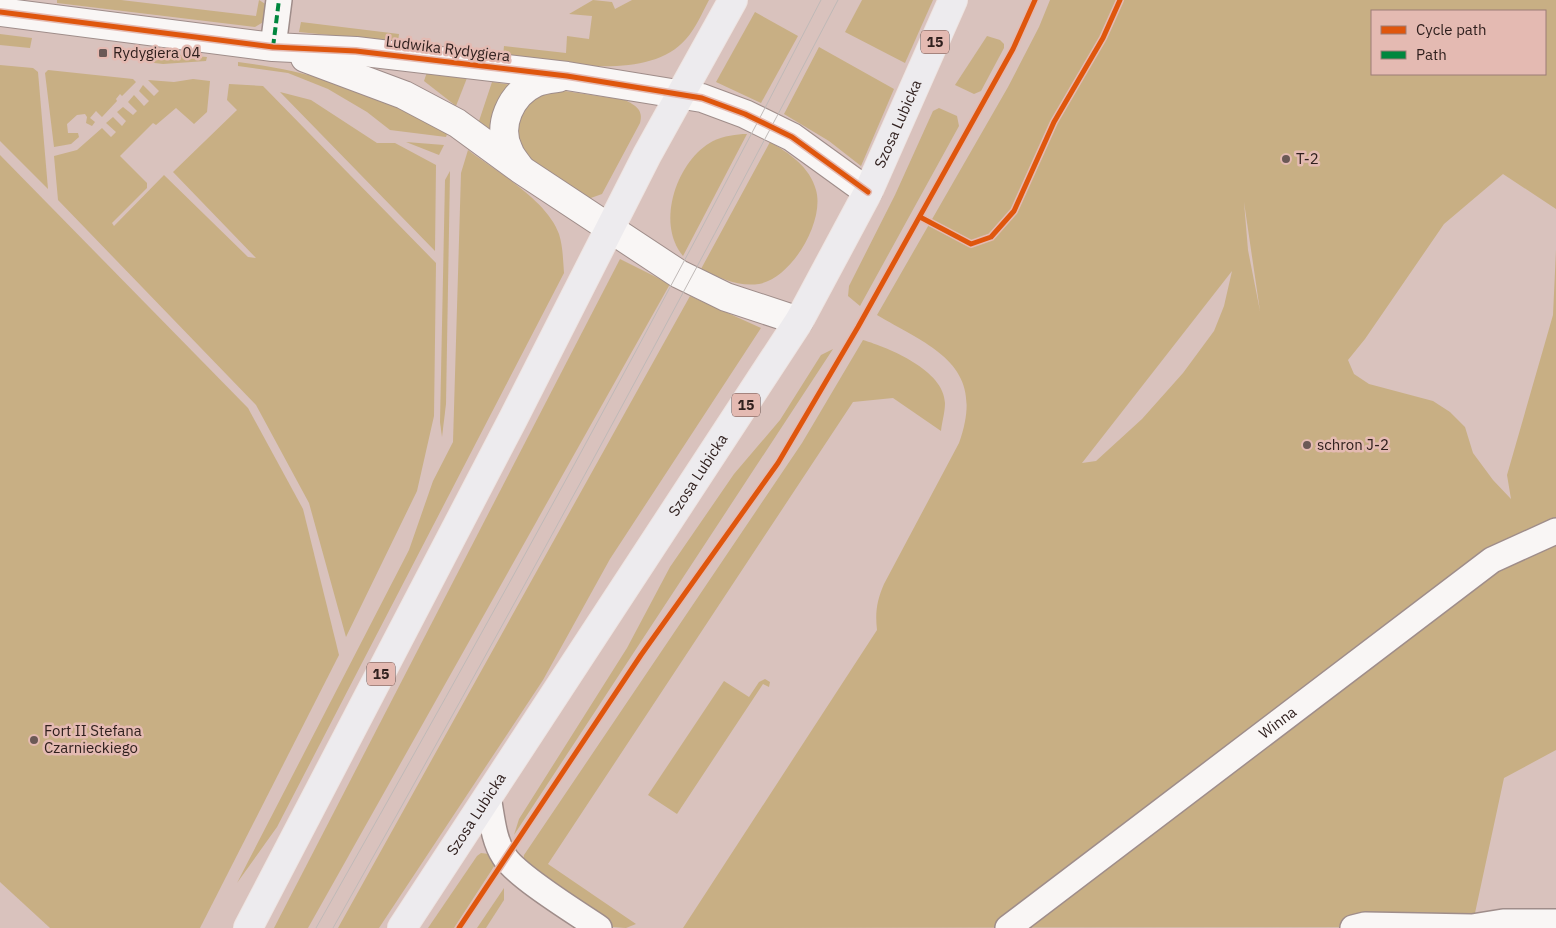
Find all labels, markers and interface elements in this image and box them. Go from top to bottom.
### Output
legend [1371,10,1546,75]
text: Cycle path [1416,20,1487,39]
street label: Ludwika Rydygiera [385,31,511,66]
road number: 15 [921,31,949,54]
place label: Rydygiera 04 [113,43,201,62]
text: Path [1416,45,1447,64]
marker: Rydygiera 04 [97,47,109,59]
street label: Szosa Lubicka [870,77,925,171]
place label: T-2 [1296,149,1319,168]
marker: T-2 [1280,153,1292,165]
road number: 15 [732,394,760,416]
street label: Szosa Lubicka [664,430,732,520]
place label: schron J-2 [1317,435,1389,454]
marker: schron J-2 [1301,439,1313,451]
road number: 15 [367,662,395,686]
street label: Winna [1255,702,1300,743]
place label: Fort II Stefana Czarnieckiego [44,721,142,757]
marker: Fort II Stefana Czarnieckiego [28,734,40,746]
street label: Szosa Lubicka [442,769,510,859]

